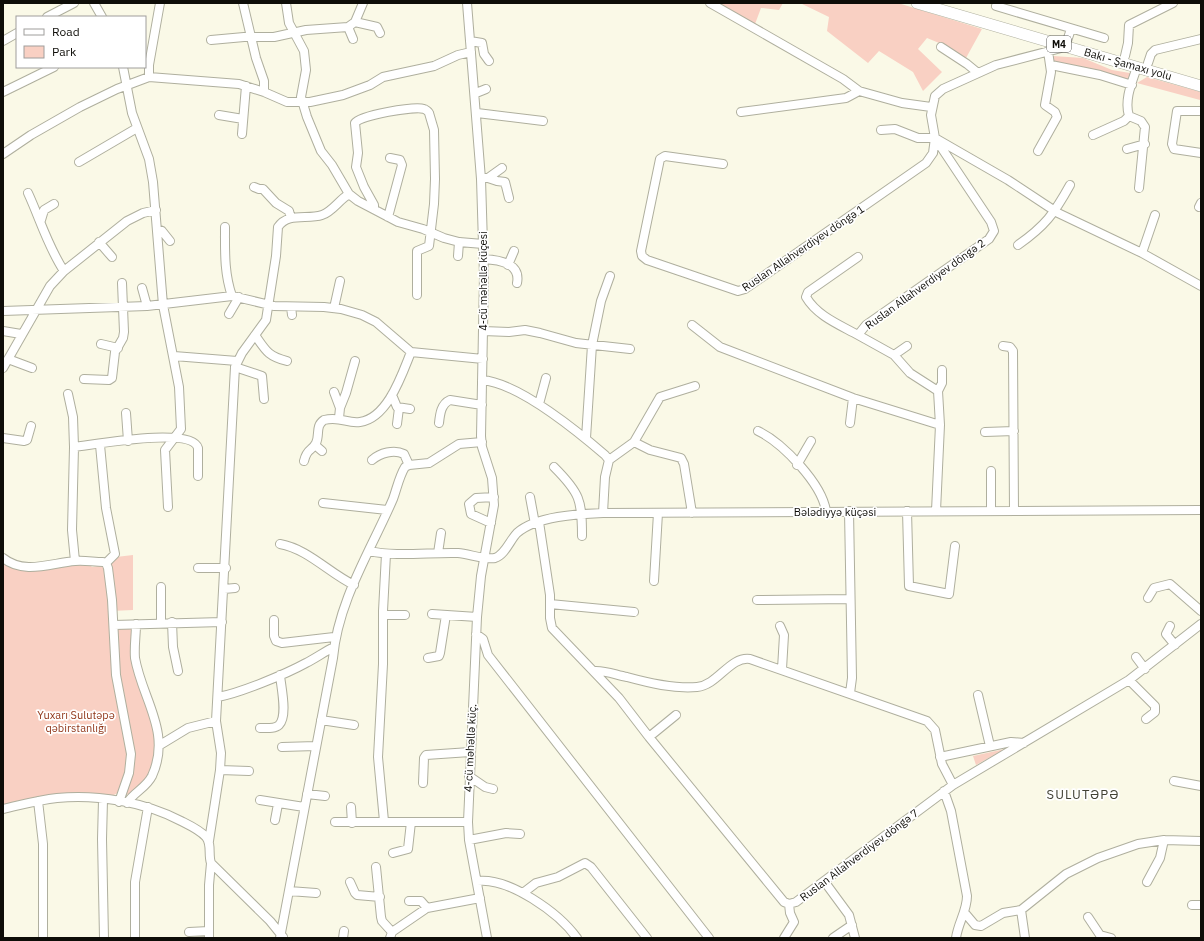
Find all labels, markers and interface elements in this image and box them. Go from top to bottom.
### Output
legend [16,16,146,68]
text: Road [52,24,80,39]
road number: M4 [1047,36,1071,52]
text: Park [52,44,77,59]
street label: Bakı - Şamaxı yolu [1082,45,1174,83]
street label: Ruslan Allahverdiyev döngə 1 [739,201,867,294]
street label: 4-cü məhəllə küçesi [476,231,490,331]
street label: Ruslan Allahverdiyev döngə 2 [862,236,988,332]
street label: Bələdiyyə küçəsi [794,505,876,519]
street label: 4-cü məhəllə küç. [461,703,479,793]
park label: Yuxarı Sulutəpə qəbirstanlığı [37,708,115,735]
district label: SULUTƏPƏ [1047,786,1119,803]
street label: Ruslan Allahverdiyev döngə 7 [797,806,921,904]

